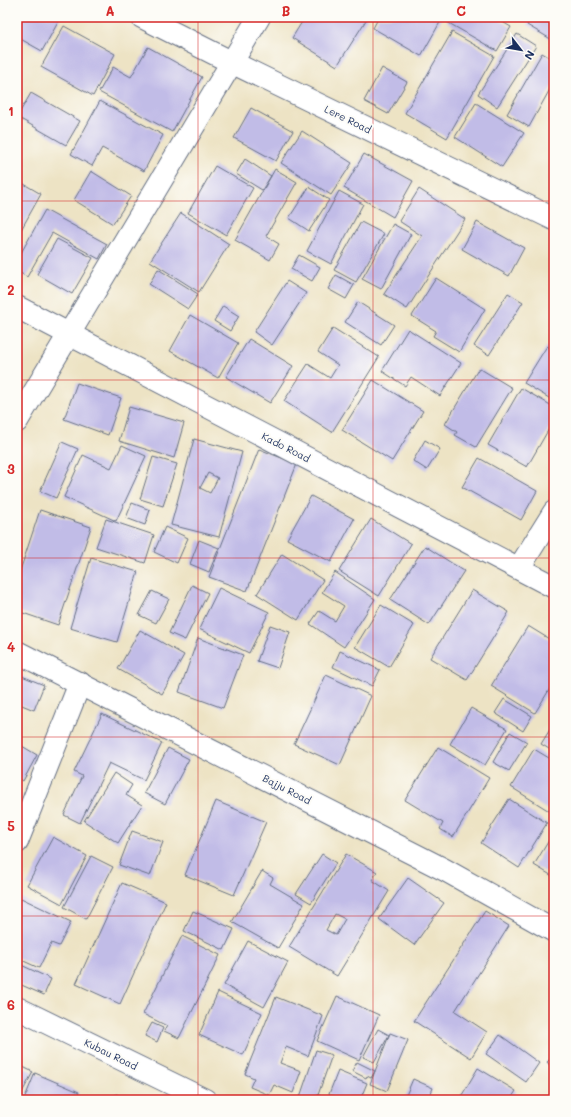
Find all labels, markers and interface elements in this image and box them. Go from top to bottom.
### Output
text: A [105,2,115,19]
text: B [282,2,291,19]
text: C [456,2,466,19]
north arrow [501,30,541,70]
text: N [521,48,539,63]
text: 1 [8,102,14,119]
street label: Lere Road [322,102,374,136]
text: 2 [7,281,15,298]
street label: Kado Road [259,429,313,465]
text: 3 [7,460,15,477]
text: 4 [7,638,15,655]
street label: Bajju Road [260,771,314,807]
text: 5 [7,817,15,834]
text: 6 [7,996,15,1013]
street label: Kubau Road [82,1035,140,1073]

